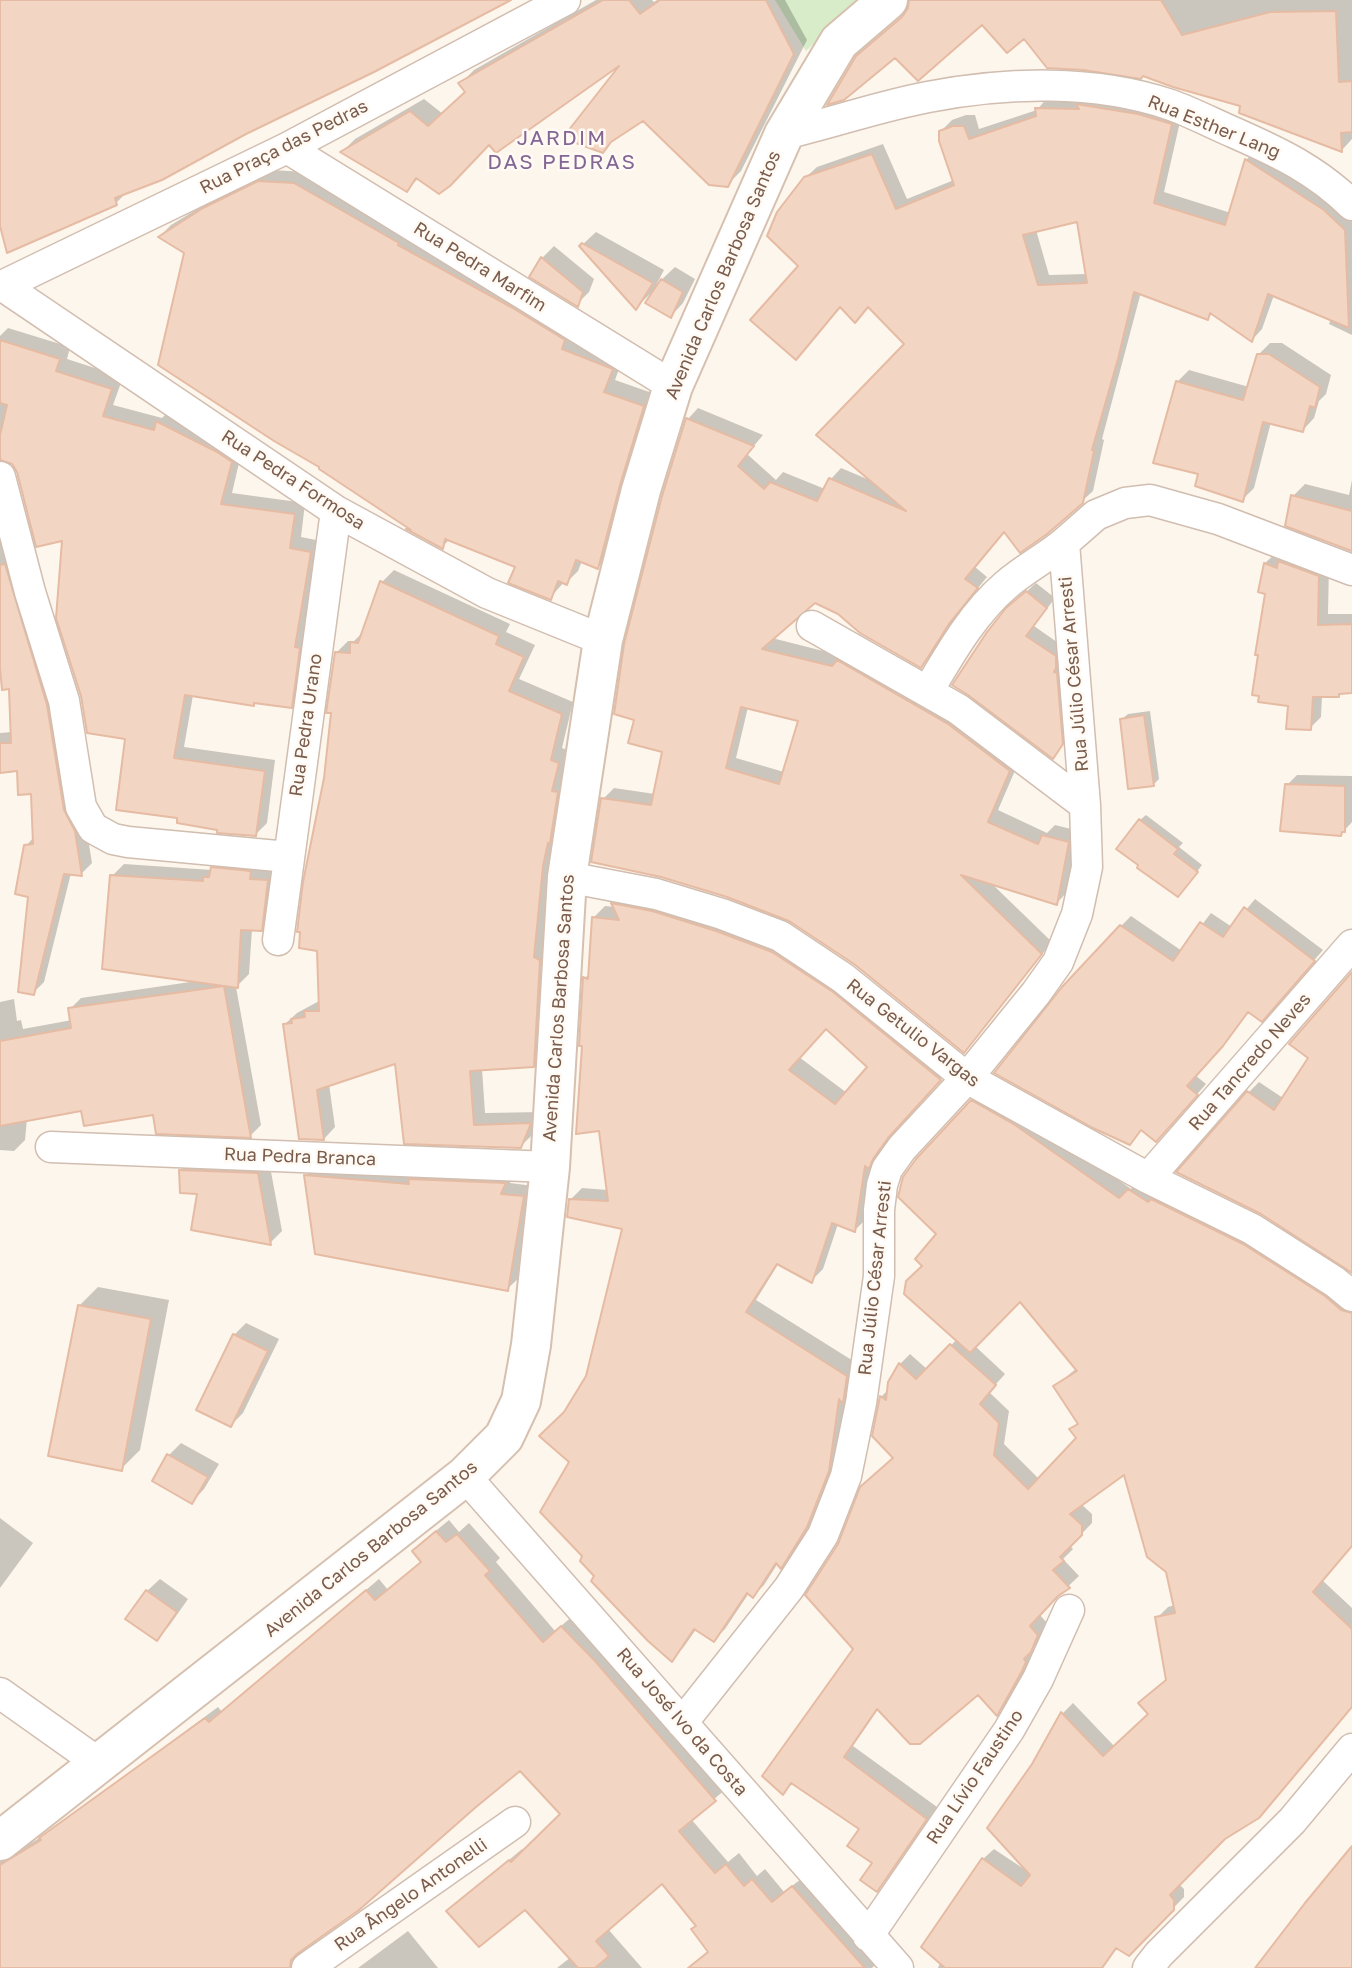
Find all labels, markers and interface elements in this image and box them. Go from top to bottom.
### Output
street label: Rua Esther Lang [1145,91,1283,163]
street label: Rua Praça das Pedras [196,95,372,199]
district label: JARDIM DAS PEDRAS [488,125,636,175]
street label: Avenida Carlos Barbosa Santos [661,147,785,403]
street label: Rua Pedra Marfim [410,217,550,317]
street label: Rua Pedra Formosa [217,426,369,534]
street label: Rua Júlio César Arresti [1055,575,1093,773]
street label: Rua Pedra Urano [285,652,327,798]
street label: Avenida Carlos Barbosa Santos [539,874,579,1142]
street label: Rua Getulio Vargas [842,974,984,1092]
street label: Rua Tancredo Neves [1184,989,1316,1135]
street label: Rua Pedra Branca [224,1144,376,1170]
street label: Rua Júlio César Arresti [854,1179,896,1377]
street label: Avenida Carlos Barbosa Santos [260,1456,482,1642]
street label: Rua José Ivo da Costa [612,1644,752,1800]
street label: Rua Lívio Faustino [922,1706,1028,1848]
street label: Rua Ângelo Antonelli [330,1834,492,1956]

